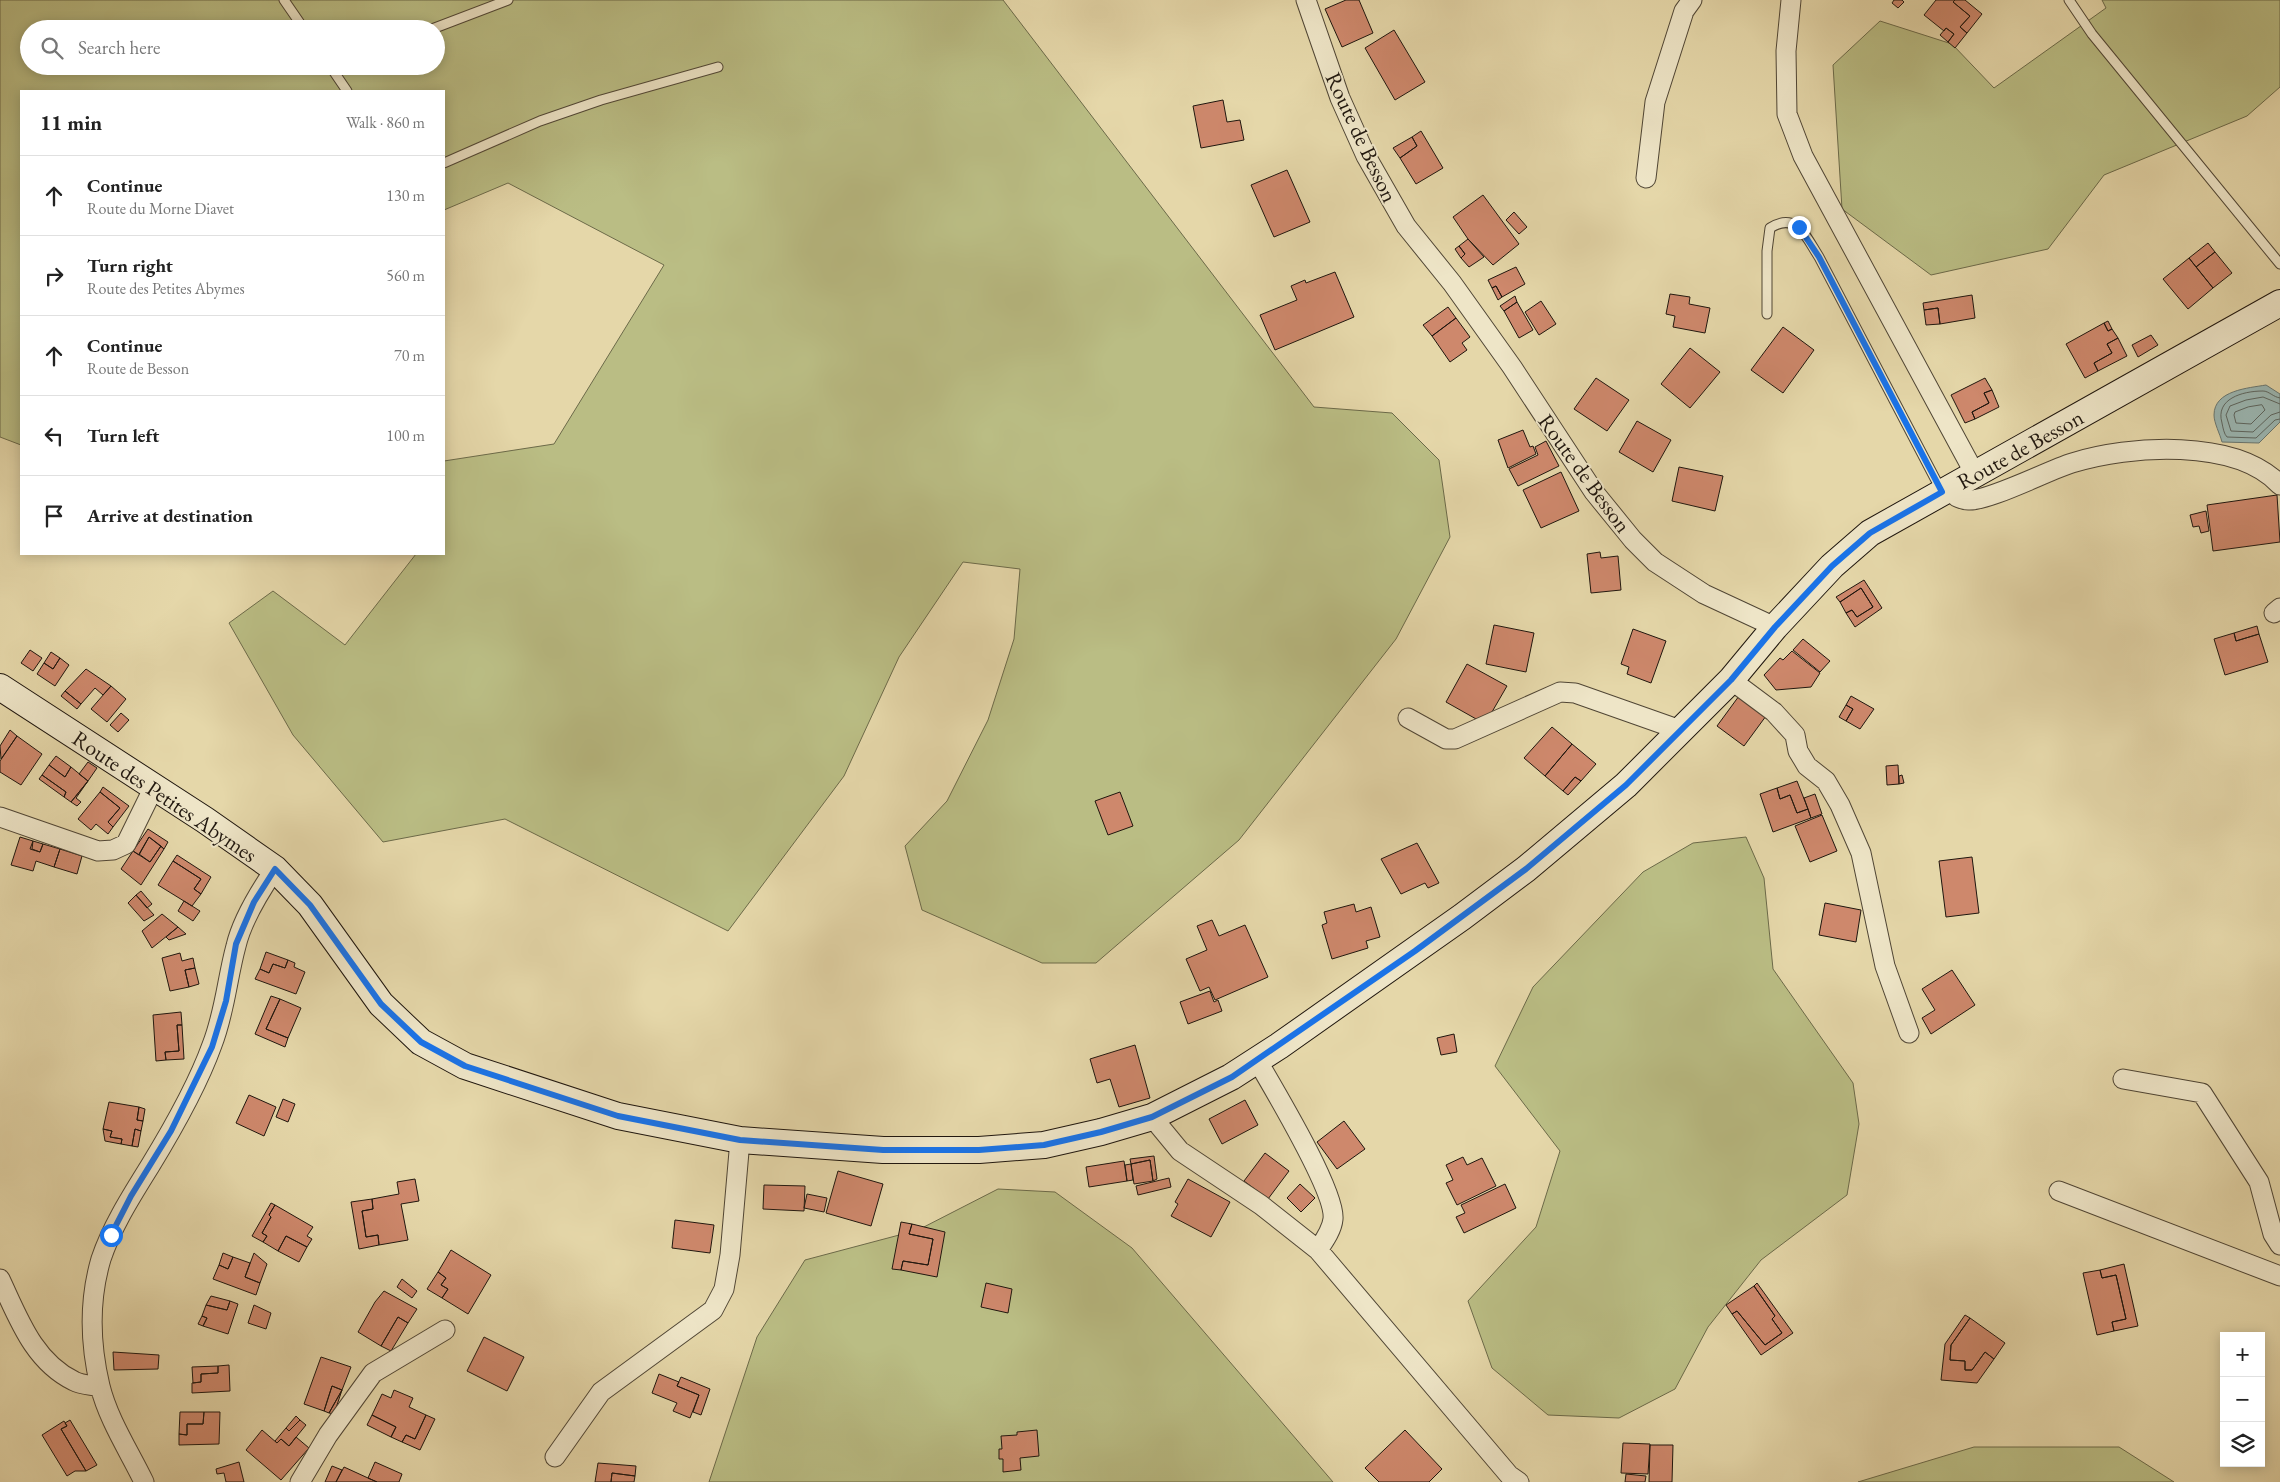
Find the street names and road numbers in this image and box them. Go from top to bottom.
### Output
street label: Route de Besson [1319,67,1405,207]
street label: Route de Besson [1952,403,2089,496]
street label: Route de Besson [1532,408,1638,539]
street label: Route des Petites Abymes [67,724,263,869]

